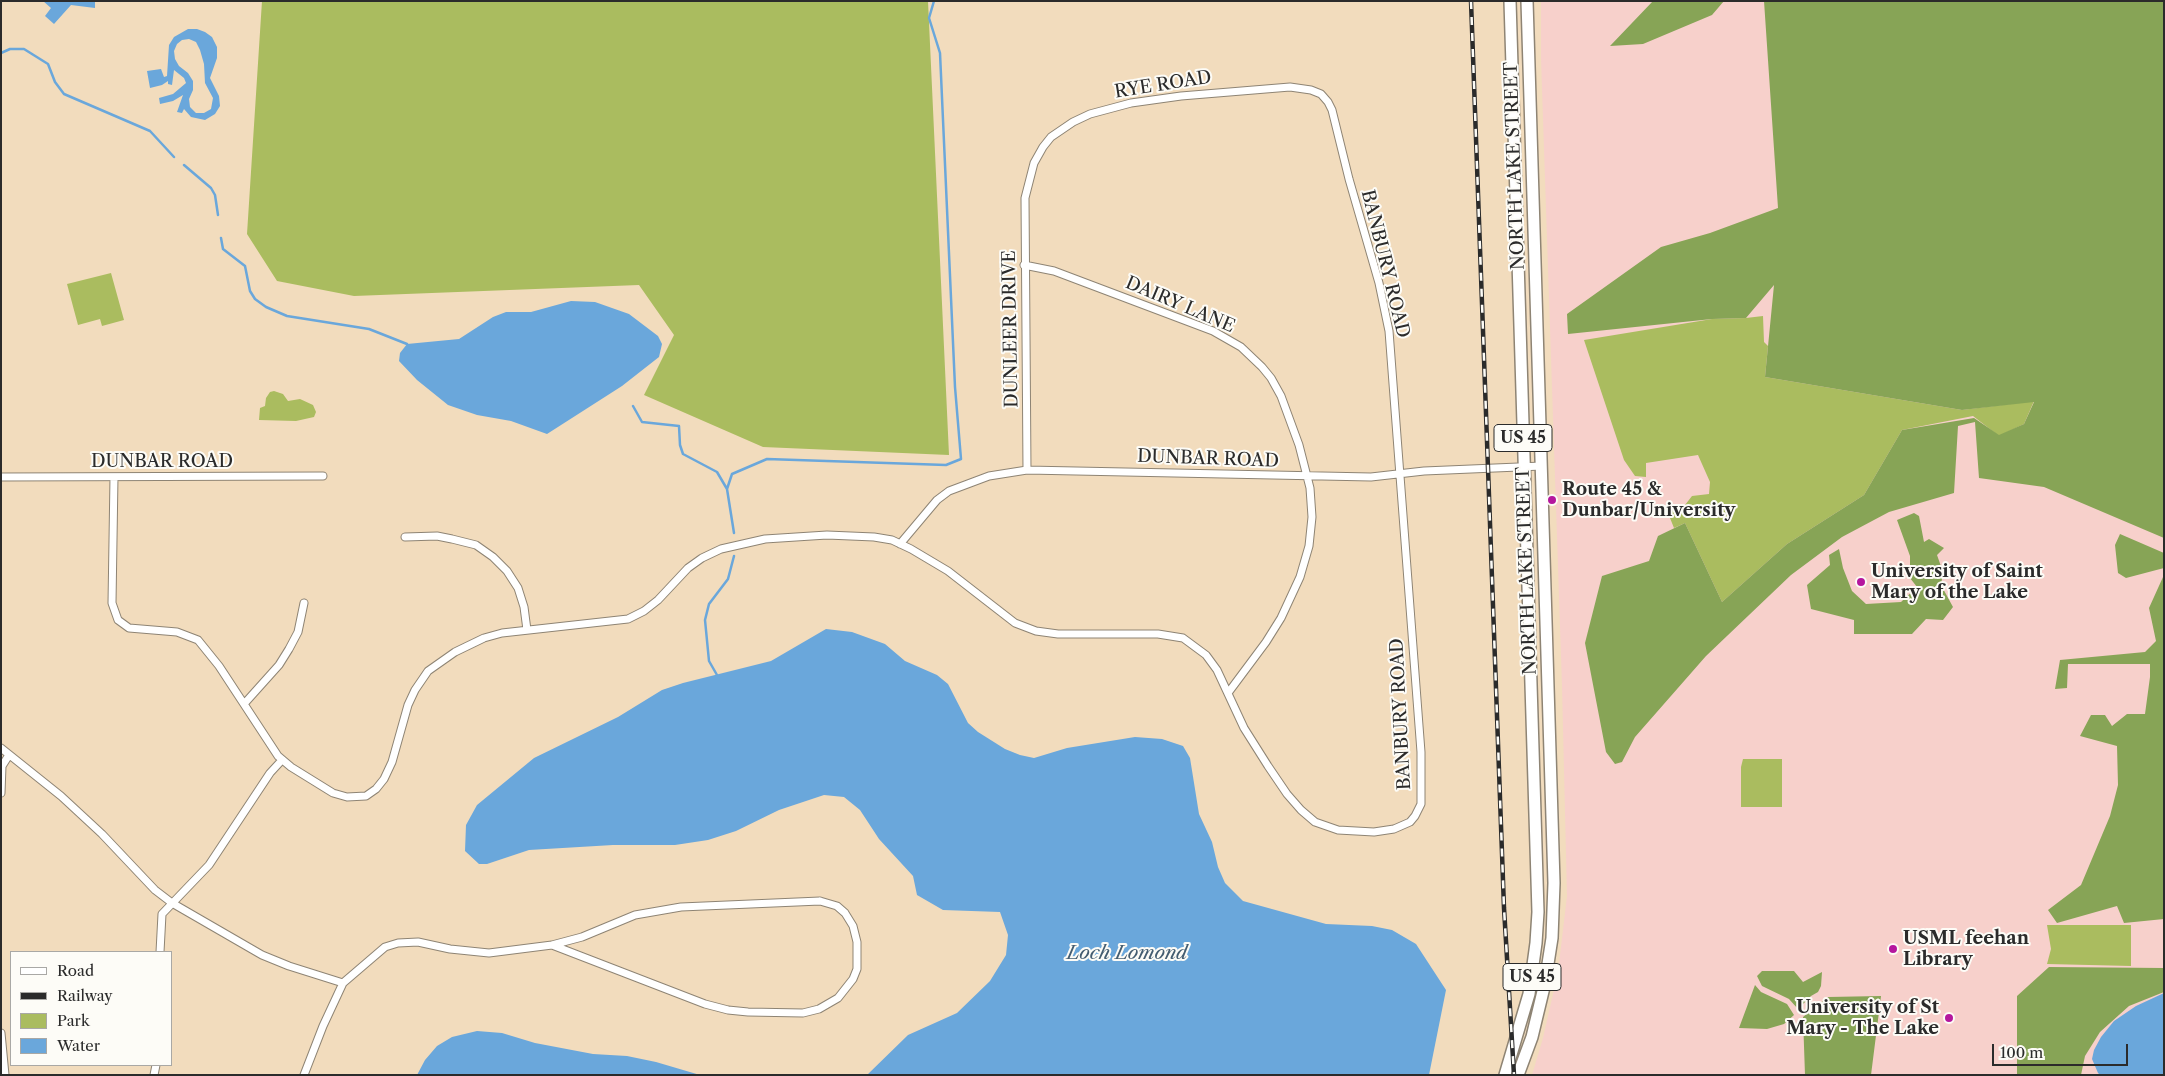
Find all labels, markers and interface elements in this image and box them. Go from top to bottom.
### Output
street label: NORTH LAKE STREET [1501,62,1529,270]
street label: RYE ROAD [1113,67,1213,103]
street label: BANBURY ROAD [1356,188,1414,340]
street label: DUNLEER DRIVE [999,250,1023,408]
street label: DAIRY LANE [1122,272,1238,338]
road number: US 45 [1494,424,1552,452]
street label: DUNBAR ROAD [1137,446,1279,472]
street label: DUNBAR ROAD [91,451,233,473]
street label: NORTH LAKE STREET [1513,467,1541,675]
place label: Route 45 & Dunbar/University [1562,479,1735,522]
marker: Route 45 & Dunbar/University [1546,494,1558,506]
place label: University of Saint Mary of the Lake [1871,561,2043,604]
marker: University of Saint Mary of the Lake [1855,576,1867,588]
street label: BANBURY ROAD [1386,638,1416,790]
place label: USML feehan Library [1903,928,2029,971]
water label: Loch Lomond [1067,943,1187,965]
marker: USML feehan Library [1887,943,1899,955]
legend [10,951,172,1066]
text: Road [57,961,94,980]
road number: US 45 [1503,964,1561,990]
text: Railway [57,986,113,1005]
place label: University of St Mary - The Lake [1786,997,1939,1040]
text: Park [57,1011,90,1030]
marker: University of St Mary - The Lake [1943,1012,1955,1024]
scale bar [1995,1034,2131,1066]
text: Water [57,1036,100,1055]
text: 100 m [2000,1043,2043,1062]

